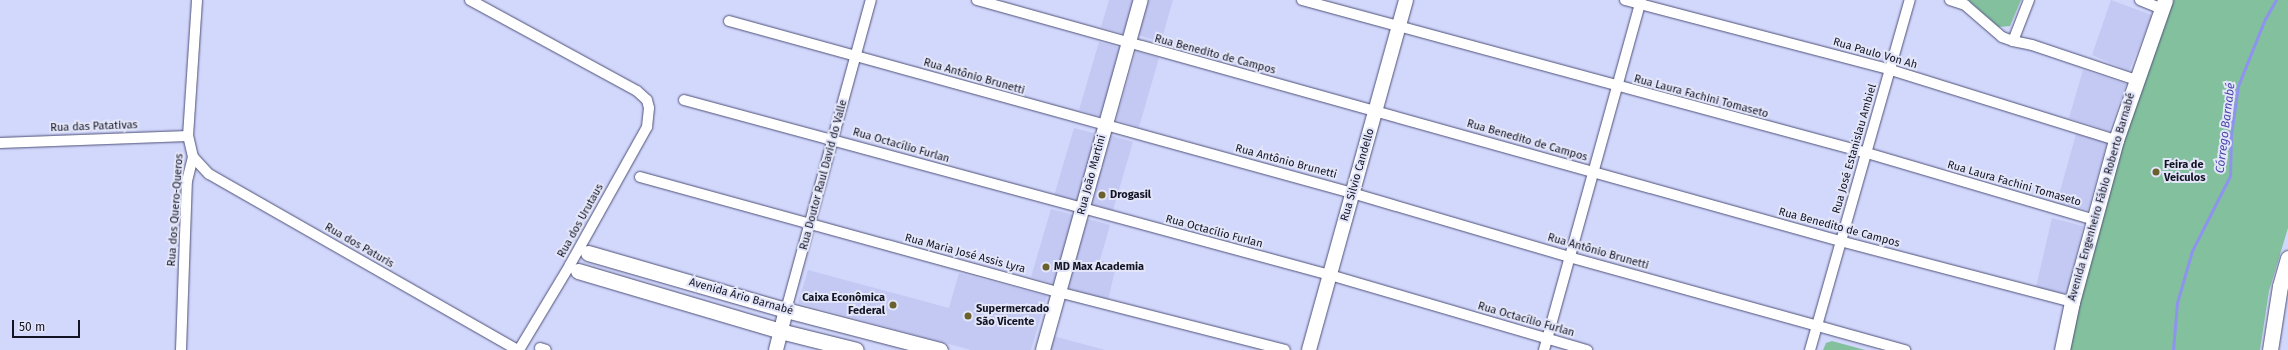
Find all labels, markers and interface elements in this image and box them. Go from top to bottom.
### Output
street label: Rua Benedito de Campos [1153,32,1277,78]
street label: Rua Paulo Von Ah [1831,36,1919,72]
street label: Rua Antônio Brunetti [922,56,1026,98]
street label: Rua Laura Fachini Tomaseto [1632,73,1770,121]
water label: Córrego Barnabé [2213,82,2239,174]
street label: Rua José Estanislau Ambiel [1830,83,1880,215]
street label: Avenida Engenheiro Fábio Roberto Barnabé [2066,91,2138,303]
street label: Rua Doutor Raul David do Valle [798,98,850,252]
street label: Rua Benedito de Campos [1465,117,1589,165]
street label: Rua das Patativas [50,119,138,135]
street label: Rua Octacílio Furlan [851,126,951,166]
street label: Rua Silvio Candello [1338,127,1378,223]
street label: Rua João Martini [1075,134,1109,216]
street label: Rua Antônio Brunetti [1234,142,1338,182]
street label: Rua dos Quero-Queros [165,153,187,267]
street label: Rua Laura Fachini Tomaseto [1946,159,2082,209]
place label: Feira de Veiculos [2164,159,2206,185]
marker: Feira de Veiculos [2151,167,2161,177]
street label: Rua dos Urutaus [555,182,607,260]
place label: Drogasil [1110,188,1151,202]
marker: Drogasil [1097,190,1107,200]
street label: Rua Benedito de Campos [1777,205,1901,251]
street label: Rua Octacílio Furlan [1164,213,1264,251]
street label: Rua dos Paturis [322,221,396,271]
street label: Rua Antônio Brunetti [1546,231,1650,273]
street label: Rua Maria José Assis Lyra [903,232,1027,276]
place label: MD Max Academia [1054,260,1144,274]
marker: MD Max Academia [1041,262,1051,272]
street label: Avenida Ário Barnabé [687,276,795,318]
place label: Caixa Econômica Federal [802,292,885,318]
marker: Caixa Econômica Federal [888,300,898,310]
street label: Rua Octacílio Furlan [1476,300,1576,340]
place label: Supermercado São Vicente [976,303,1049,329]
marker: Supermercado São Vicente [963,311,973,321]
scale bar [14,312,82,338]
text: 50 m [19,320,45,334]

